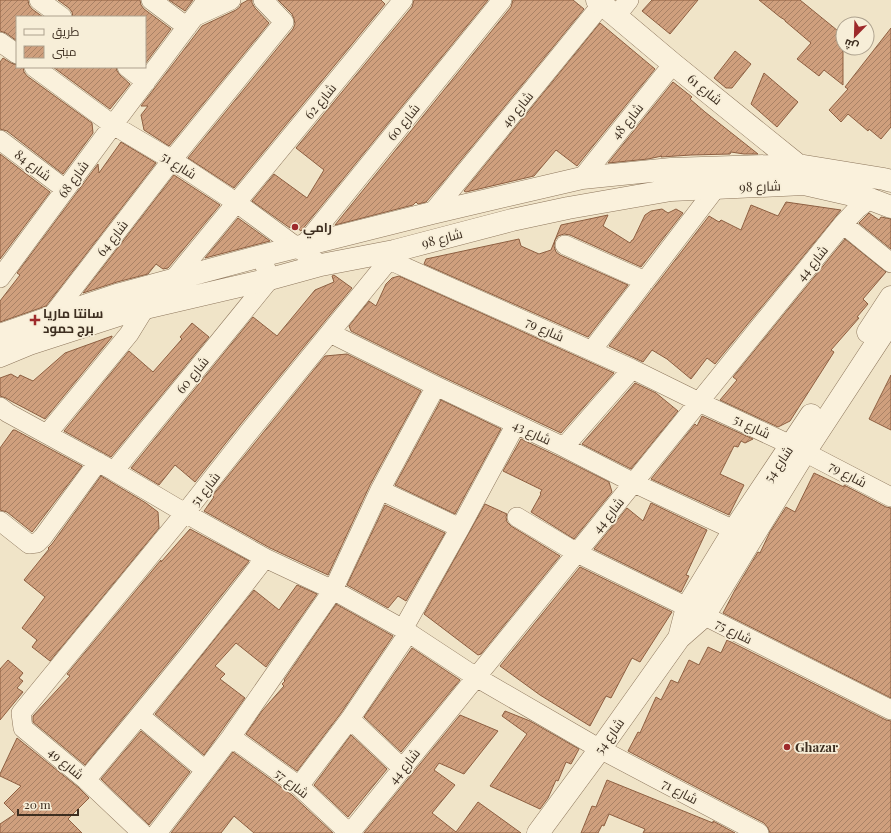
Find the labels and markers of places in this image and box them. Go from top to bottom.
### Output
place label: رامي [303,218,332,239]
marker: رامي [290,222,300,232]
place label: سانتا ماريا برج حمود [43,304,103,337]
marker: سانتا ماريا برج حمود [30,315,40,325]
place label: Ghazar [795,738,838,755]
marker: Ghazar [782,742,792,752]

